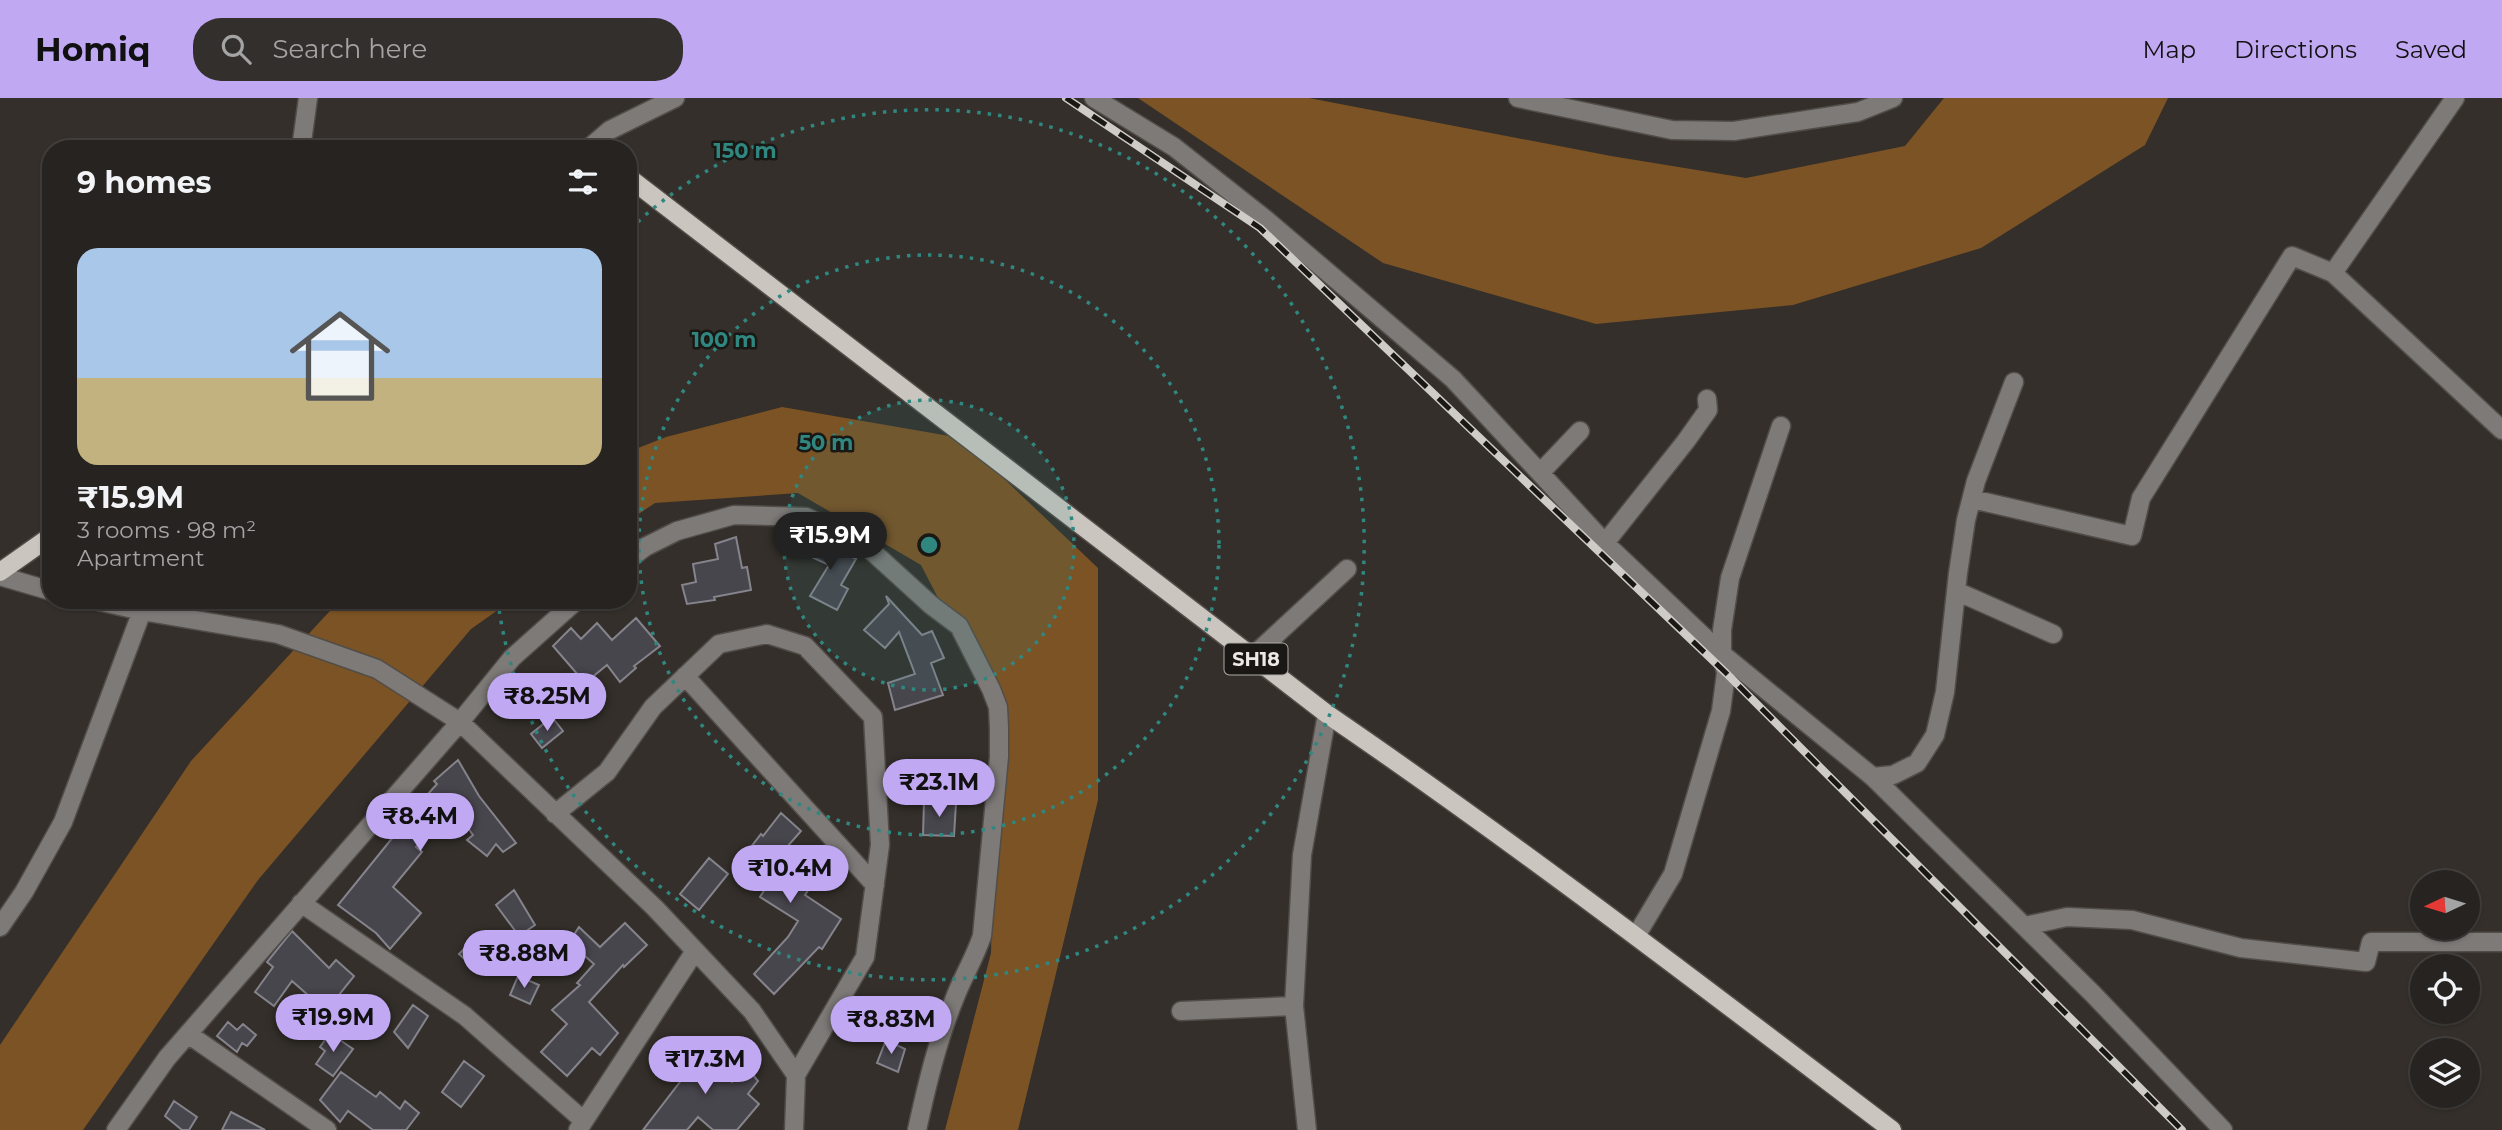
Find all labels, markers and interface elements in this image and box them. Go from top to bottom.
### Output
search box [193,18,683,81]
text: Homiq [35,29,151,69]
icon: search [217,30,255,68]
text: Search here [273,33,427,65]
text: Map [2143,35,2196,64]
text: Directions [2234,35,2357,64]
text: Saved [2395,35,2467,64]
text: 150 m [714,138,776,163]
icon: filters [564,163,602,201]
text: 9 homes [77,164,212,201]
icon: home [277,293,403,419]
text: 100 m [692,327,756,352]
text: 50 m [799,430,853,455]
text: ₹15.9M [77,479,184,516]
pin: ₹15.9M [773,512,887,572]
text: 3 rooms · 98 m² [77,516,256,544]
text: ₹15.9M [789,521,871,549]
centre of rings [917,533,941,557]
text: Apartment [77,544,205,572]
road number: SH18 [1224,644,1288,674]
pin: ₹8.25M [490,674,604,733]
text: ₹8.25M [503,682,591,710]
pin: ₹23.1M [882,760,996,819]
text: ₹23.1M [899,768,979,796]
pin: ₹8.4M [371,794,469,853]
text: ₹8.4M [382,802,458,830]
pin: ₹10.4M [733,846,847,905]
text: ₹10.4M [748,854,832,882]
north arrow [2410,870,2480,940]
map controls [2410,870,2480,1108]
pin: ₹8.88M [467,930,581,990]
text: ₹8.88M [479,939,569,967]
button: locate [2410,954,2480,1024]
pin: ₹19.9M [276,995,390,1054]
pin: ₹8.83M [834,996,948,1056]
text: ₹19.9M [292,1003,374,1031]
text: ₹8.83M [847,1005,936,1033]
pin: ₹17.3M [648,1037,762,1096]
button: layers [2410,1038,2480,1108]
text: ₹17.3M [665,1045,745,1073]

